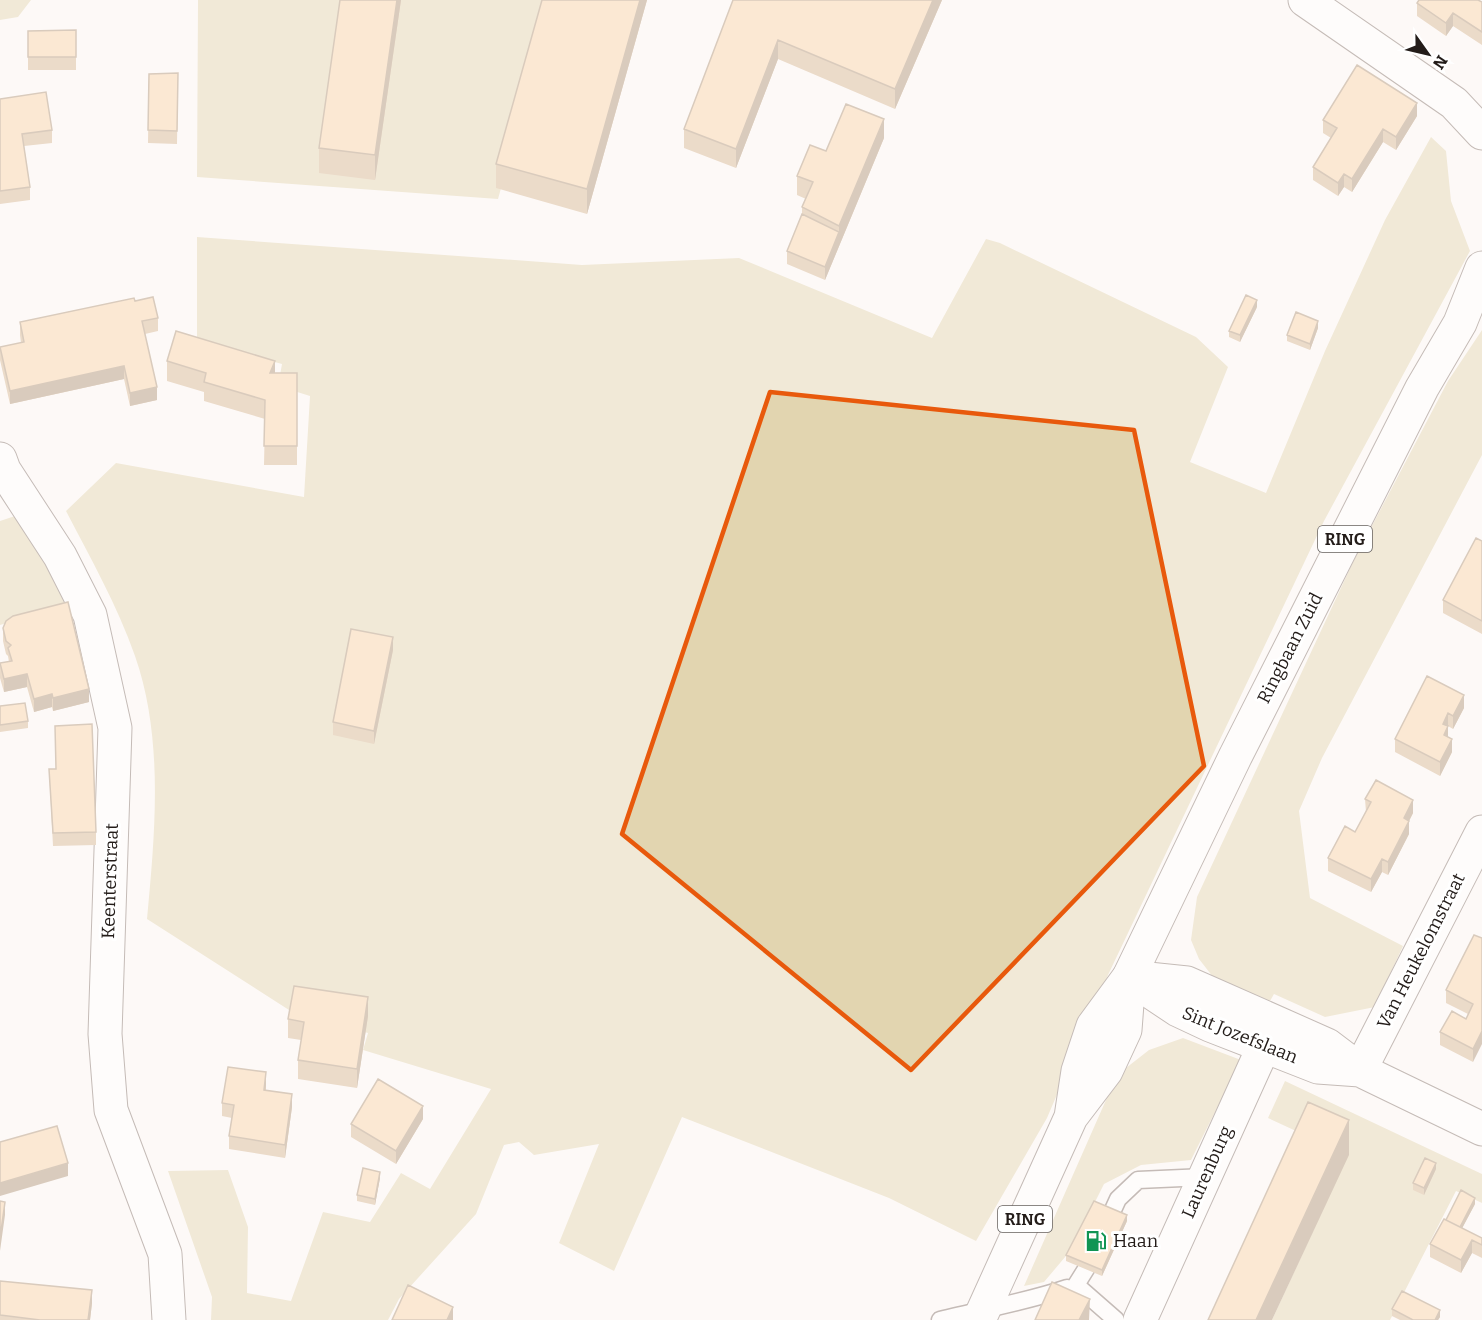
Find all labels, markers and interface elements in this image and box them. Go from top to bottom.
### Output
north arrow [1398,24,1458,84]
text: N [1429,52,1451,73]
road number: RING [1318,526,1372,552]
street label: Ringbaan Zuid [1253,589,1327,707]
street label: Keenterstraat [97,822,123,939]
street label: Van Heukelomstraat [1372,869,1470,1032]
street label: Sint Jozefslaan [1179,1002,1302,1068]
street label: Laurenburg [1177,1122,1237,1222]
road number: RING [998,1206,1052,1232]
fuel station icon: Haan [1084,1229,1108,1253]
place label: Haan [1113,1230,1159,1252]

